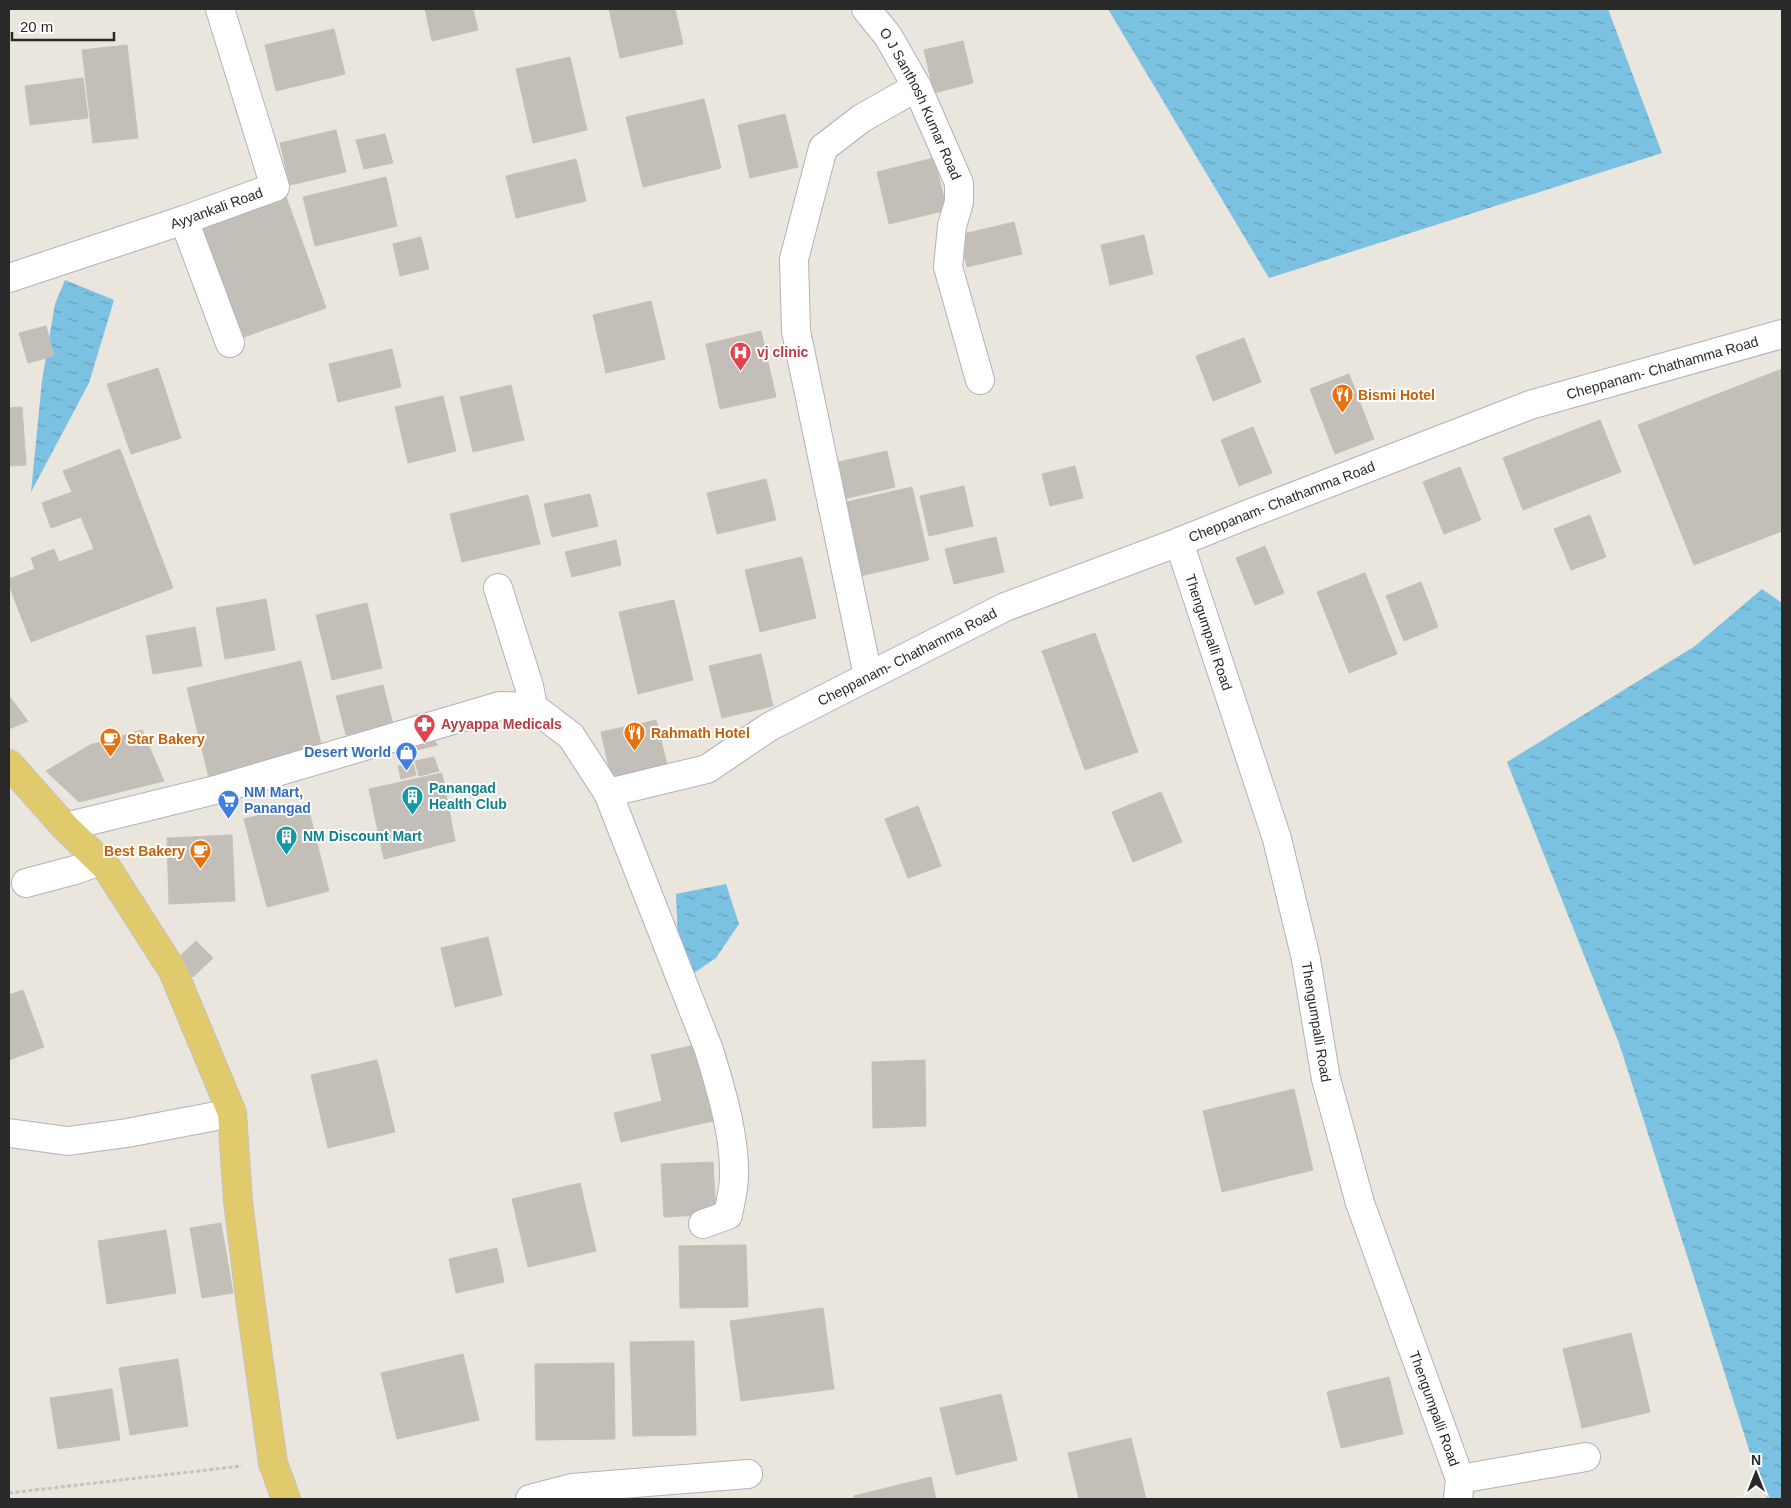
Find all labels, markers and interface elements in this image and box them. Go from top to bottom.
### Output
scale bar [12,10,115,42]
text: 20 m [20,18,53,35]
street label: O J Santhosh Kumar Road [876,24,965,182]
street label: Ayyankali Road [168,184,265,232]
street label: Cheppanam- Chathamma Road [1565,333,1760,402]
hospital icon: vj clinic [729,340,753,371]
place label: vj clinic [757,344,809,360]
restaurant icon: Bismi Hotel [1330,383,1354,414]
place label: Bismi Hotel [1358,387,1435,403]
street label: Cheppanam- Chathamma Road [1186,458,1377,545]
street label: Thengumpalli Road [1182,572,1235,692]
street label: Cheppanam- Chathamma Road [815,605,999,709]
pharmacy icon: Ayyappa Medicals [413,712,437,743]
place label: Ayyappa Medicals [441,716,562,732]
restaurant icon: Rahmath Hotel [623,721,647,752]
place label: Rahmath Hotel [651,725,750,741]
cafe icon: Star Bakery [99,727,123,758]
place label: Star Bakery [127,731,205,747]
shop icon: Desert World [395,740,419,771]
place label: Desert World [304,744,391,760]
place label: Panangad Health Club [429,780,507,812]
place label: NM Mart, Panangad [244,784,311,816]
building icon: Panangad Health Club [401,784,425,815]
supermarket icon: NM Mart, Panangad [216,788,240,819]
building icon: NM Discount Mart [275,824,299,855]
place label: NM Discount Mart [303,828,422,844]
cafe icon: Best Bakery [189,839,213,870]
place label: Best Bakery [104,843,185,859]
street label: Thengumpalli Road [1299,961,1334,1083]
street label: Thengumpalli Road [1406,1349,1463,1468]
north arrow [1731,1448,1781,1498]
text: N [1751,1452,1761,1468]

